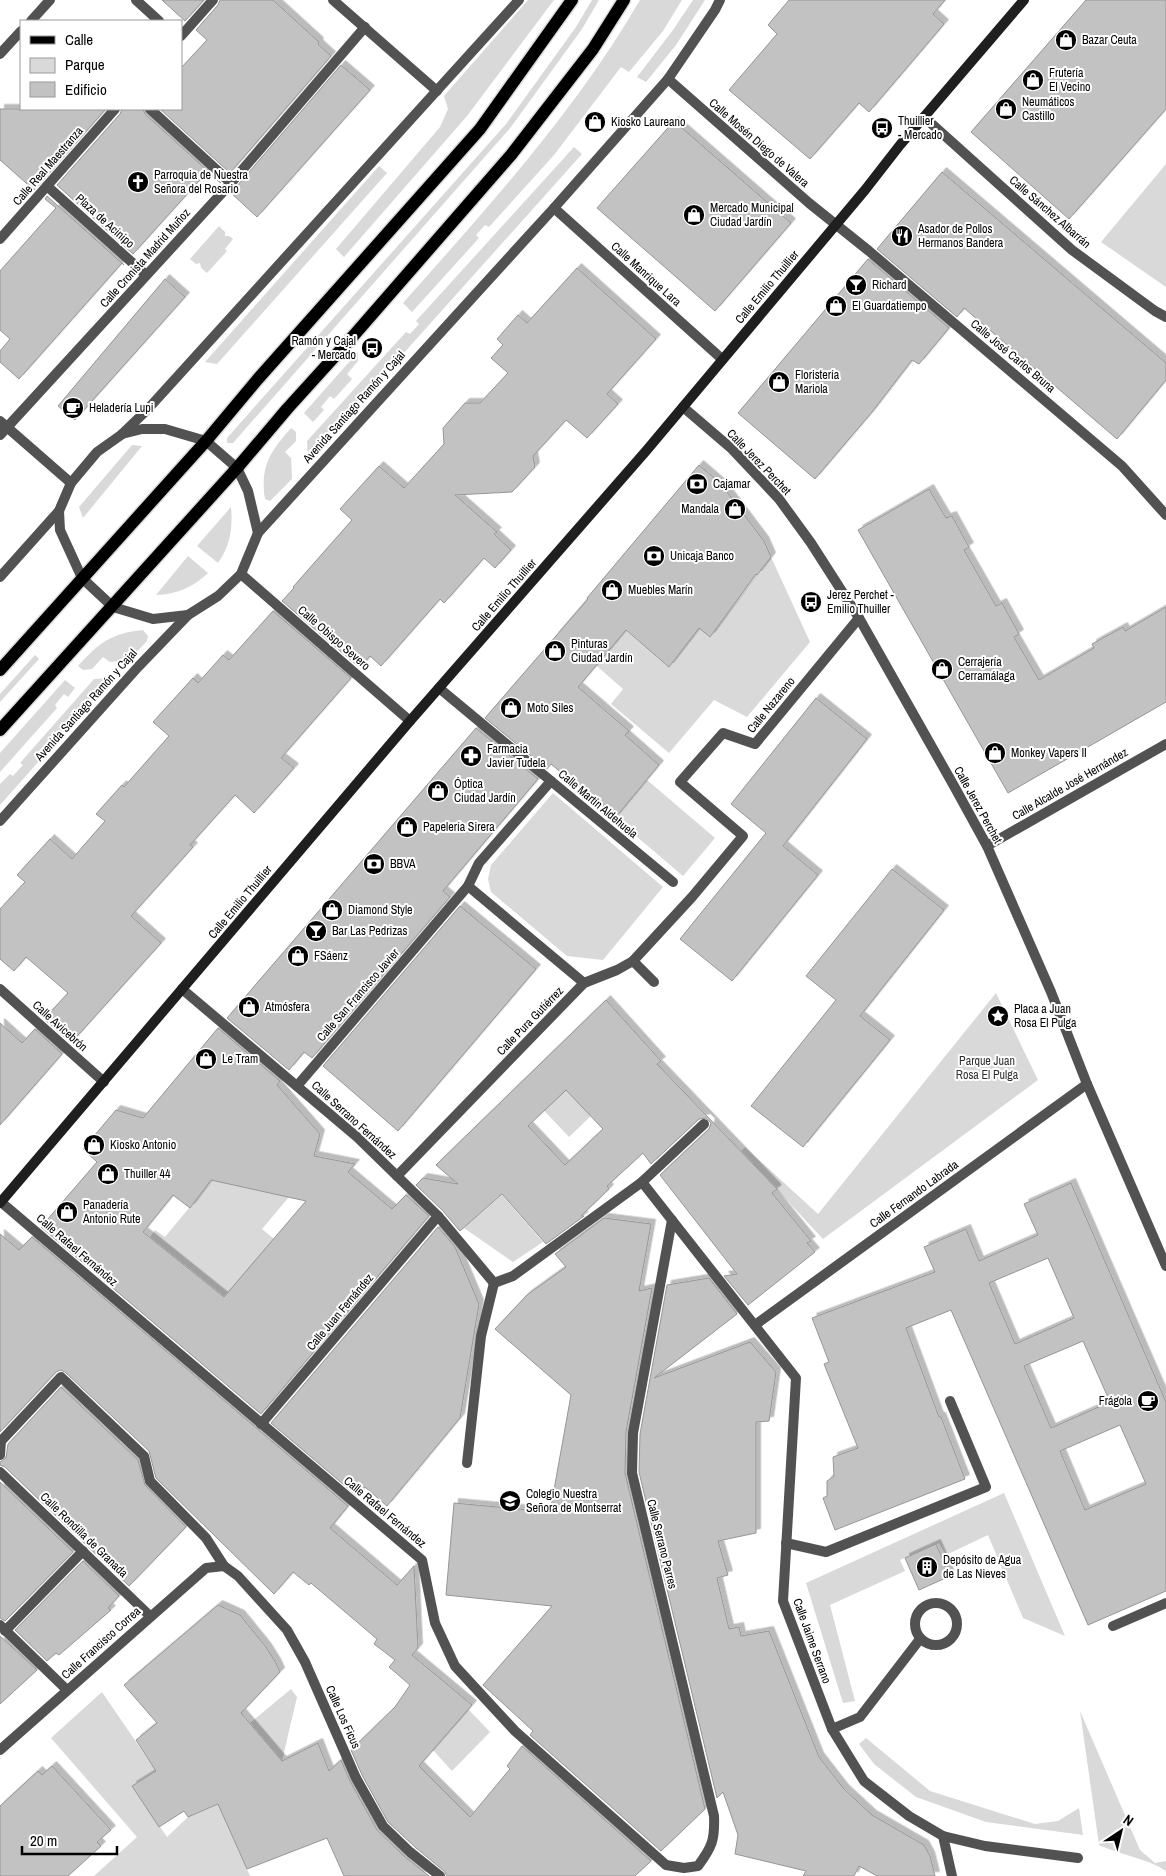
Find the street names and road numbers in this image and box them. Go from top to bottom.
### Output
street label: Calle Mosén Diego de Valera [706,95,813,191]
street label: Calle Real Maestranza [9,123,87,209]
street label: Calle Sánchez Albarrán [1006,172,1094,252]
street label: Plaza de Acinipo [72,190,138,252]
street label: Calle Cronista Madrid Muñoz [96,205,194,311]
street label: Calle Manrique Lara [608,238,685,310]
street label: Calle Emilio Thuillier [732,246,803,327]
street label: Calle José Carlos Bruna [967,316,1059,397]
street label: Avenida Santiago Ramón y Cajal [299,348,409,467]
street label: Calle Jerez Perchet [723,426,795,499]
street label: Calle Emilio Thuillier [468,555,540,635]
street label: Calle Obispo Severo [294,602,374,674]
street label: Avenida Santiago Ramón y Cajal [31,646,141,765]
street label: Calle Nazareno [743,674,799,736]
street label: Calle Alcalde José Hernández [1009,744,1131,824]
street label: Calle Jerez Perchet [950,764,1006,847]
street label: Calle Martín Aldehuela [555,766,641,842]
street label: Calle Emilio Thuillier [205,861,276,942]
street label: Calle San Francisco Javier [313,945,403,1045]
street label: Calle Pura Gutiérrez [493,983,567,1059]
street label: Calle Avicebrón [29,997,91,1055]
street label: Calle Serrano Fernández [308,1077,400,1163]
street label: Calle Fernando Labrada [867,1156,962,1232]
street label: Calle Rafael Fernández [33,1210,121,1290]
street label: Calle Juan Fernández [303,1270,377,1354]
street label: Calle Rafael Fernández [340,1473,430,1551]
street label: Calle Rondilla de Granada [37,1489,132,1581]
street label: Calle Serrano Parres [643,1497,681,1591]
street label: Calle Jaime Serrano [789,1596,835,1686]
street label: Calle Francisco Correa [58,1603,144,1683]
street label: Calle Los Ficus [322,1683,364,1751]

